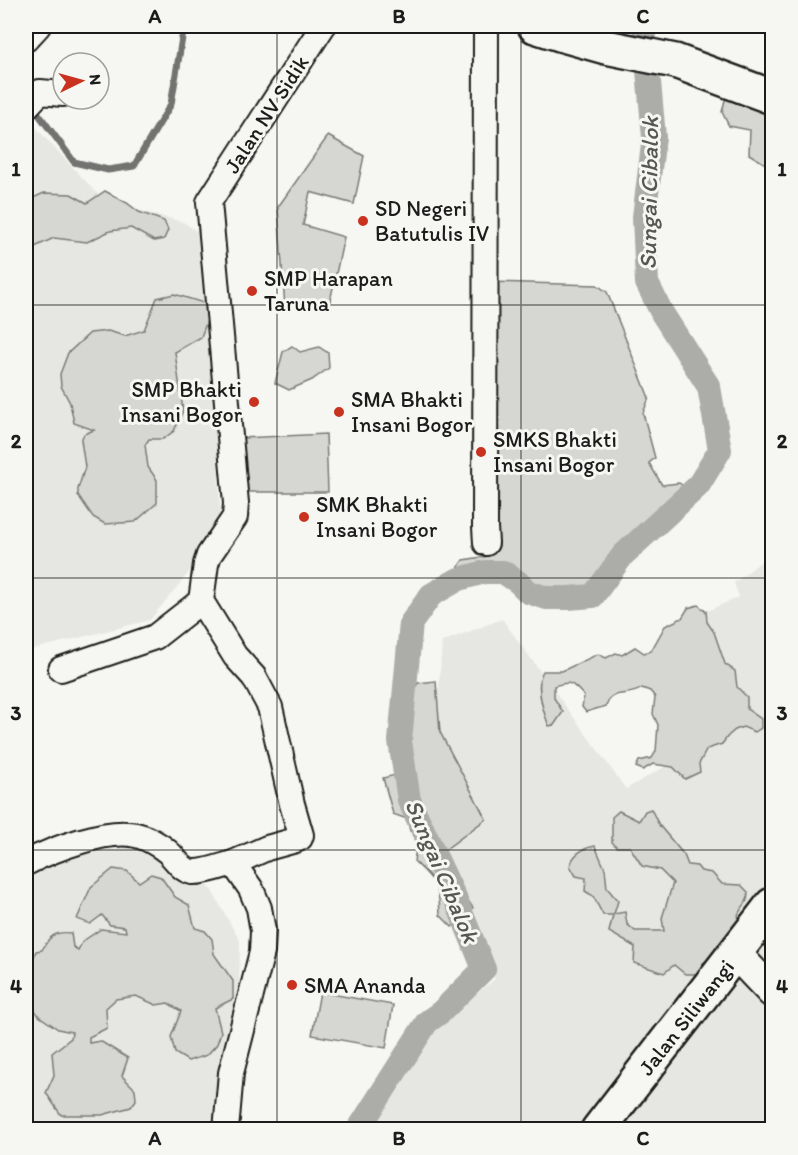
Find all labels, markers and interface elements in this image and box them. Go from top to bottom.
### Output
text: A [148,4,162,28]
text: B [393,4,406,28]
text: C [637,4,650,28]
street label: Jalan NV Sidik [218,50,315,178]
north arrow [51,51,111,111]
text: N [86,74,105,86]
water label: Sungai Cibalok [633,115,664,270]
text: 1 [11,157,21,181]
text: 1 [777,157,787,181]
place label: SD Negeri Batutulis IV [375,195,489,247]
marker: SD Negeri Batutulis IV [356,214,370,228]
place label: SMP Harapan Taruna [264,265,393,317]
marker: SMP Harapan Taruna [245,284,259,298]
place label: SMP Bhakti Insani Bogor [121,376,243,428]
place label: SMA Bhakti Insani Bogor [351,386,473,438]
marker: SMP Bhakti Insani Bogor [247,395,261,409]
marker: SMA Bhakti Insani Bogor [332,405,346,419]
place label: SMKS Bhakti Insani Bogor [493,426,617,478]
text: 2 [11,429,22,453]
text: 2 [777,429,788,453]
marker: SMKS Bhakti Insani Bogor [474,445,488,459]
place label: SMK Bhakti Insani Bogor [316,491,438,543]
marker: SMK Bhakti Insani Bogor [297,510,311,524]
text: 3 [11,701,22,725]
text: 3 [777,701,788,725]
water label: Sungai Cibalok [399,795,486,948]
street label: Jalan Siliwangi [633,954,740,1081]
place label: SMA Ananda [304,972,426,999]
text: 4 [10,974,22,998]
text: 4 [776,974,788,998]
marker: SMA Ananda [285,978,299,992]
text: A [148,1126,162,1150]
text: B [393,1126,406,1150]
text: C [637,1126,650,1150]

